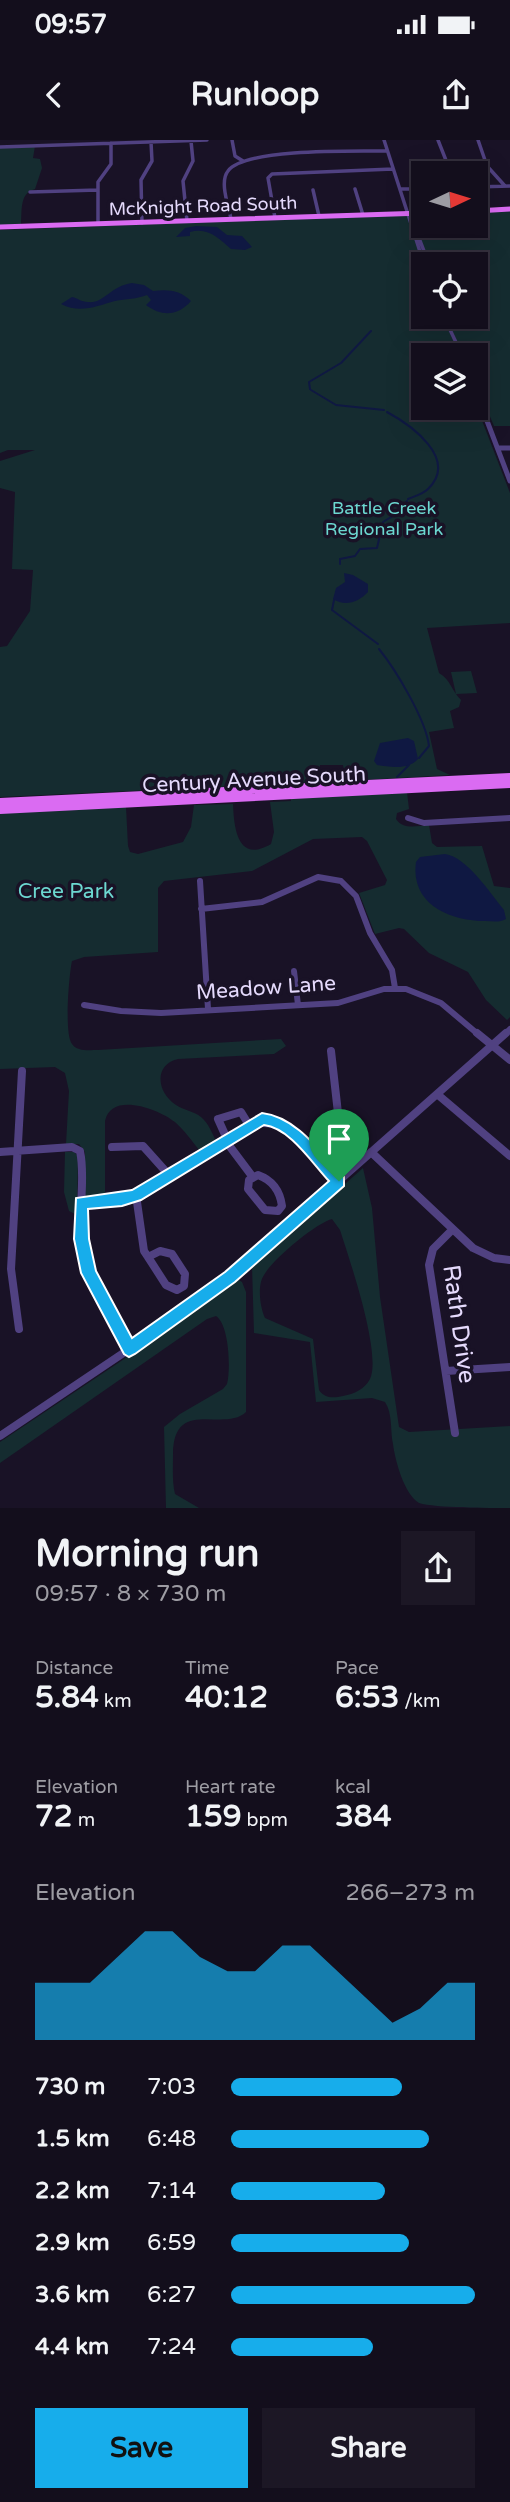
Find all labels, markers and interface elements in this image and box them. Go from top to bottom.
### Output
text: 09:57 [35,9,107,40]
icon: back [35,76,73,114]
text: Runloop [191,76,319,114]
icon: share [437,76,475,114]
north arrow [411,161,488,238]
map controls [411,161,488,420]
street label: McKnight Road South [108,192,298,220]
button: locate [411,252,488,329]
button: layers [411,343,488,420]
park label: Battle Creek Regional Park [325,497,443,540]
street label: Century Avenue South [141,762,367,798]
park label: Cree Park [18,879,114,904]
street label: Meadow Lane [195,971,337,1005]
pin [309,1109,369,1181]
icon: arrive [320,1120,358,1158]
street label: Rath Drive [436,1263,482,1385]
text: Morning run [35,1531,259,1577]
button: share [401,1531,475,1605]
text: 09:57 · 8 × 730 m [35,1580,226,1608]
text: Distance [35,1657,113,1679]
text: Time [185,1657,229,1679]
text: Pace [335,1657,379,1679]
text: 5.84 [35,1679,99,1716]
text: 40:12 [185,1679,268,1716]
text: 6:53 [335,1679,399,1716]
text: km [99,1690,132,1712]
text: /km [399,1690,440,1712]
text: Elevation [35,1776,118,1798]
text: Heart rate [185,1776,276,1798]
text: kcal [335,1776,371,1798]
text: 72 [35,1798,73,1835]
text: 159 [185,1798,242,1835]
text: 384 [335,1798,392,1835]
text: m [73,1809,95,1831]
text: bpm [242,1809,288,1831]
text: Elevation [35,1879,136,1907]
text: 266–273 m [346,1879,475,1907]
text: 730 m [35,2073,105,2101]
text: 7:03 [147,2073,196,2101]
text: 1.5 km [35,2125,110,2153]
text: 6:48 [147,2125,196,2153]
text: 2.2 km [35,2177,110,2205]
text: 7:14 [147,2177,196,2205]
text: 2.9 km [35,2229,110,2257]
text: 6:59 [147,2229,196,2257]
text: 3.6 km [35,2281,110,2309]
text: 6:27 [147,2281,196,2309]
text: 4.4 km [35,2333,109,2361]
text: 7:24 [147,2333,196,2361]
button: Save [35,2408,248,2488]
button: Share [262,2408,475,2488]

